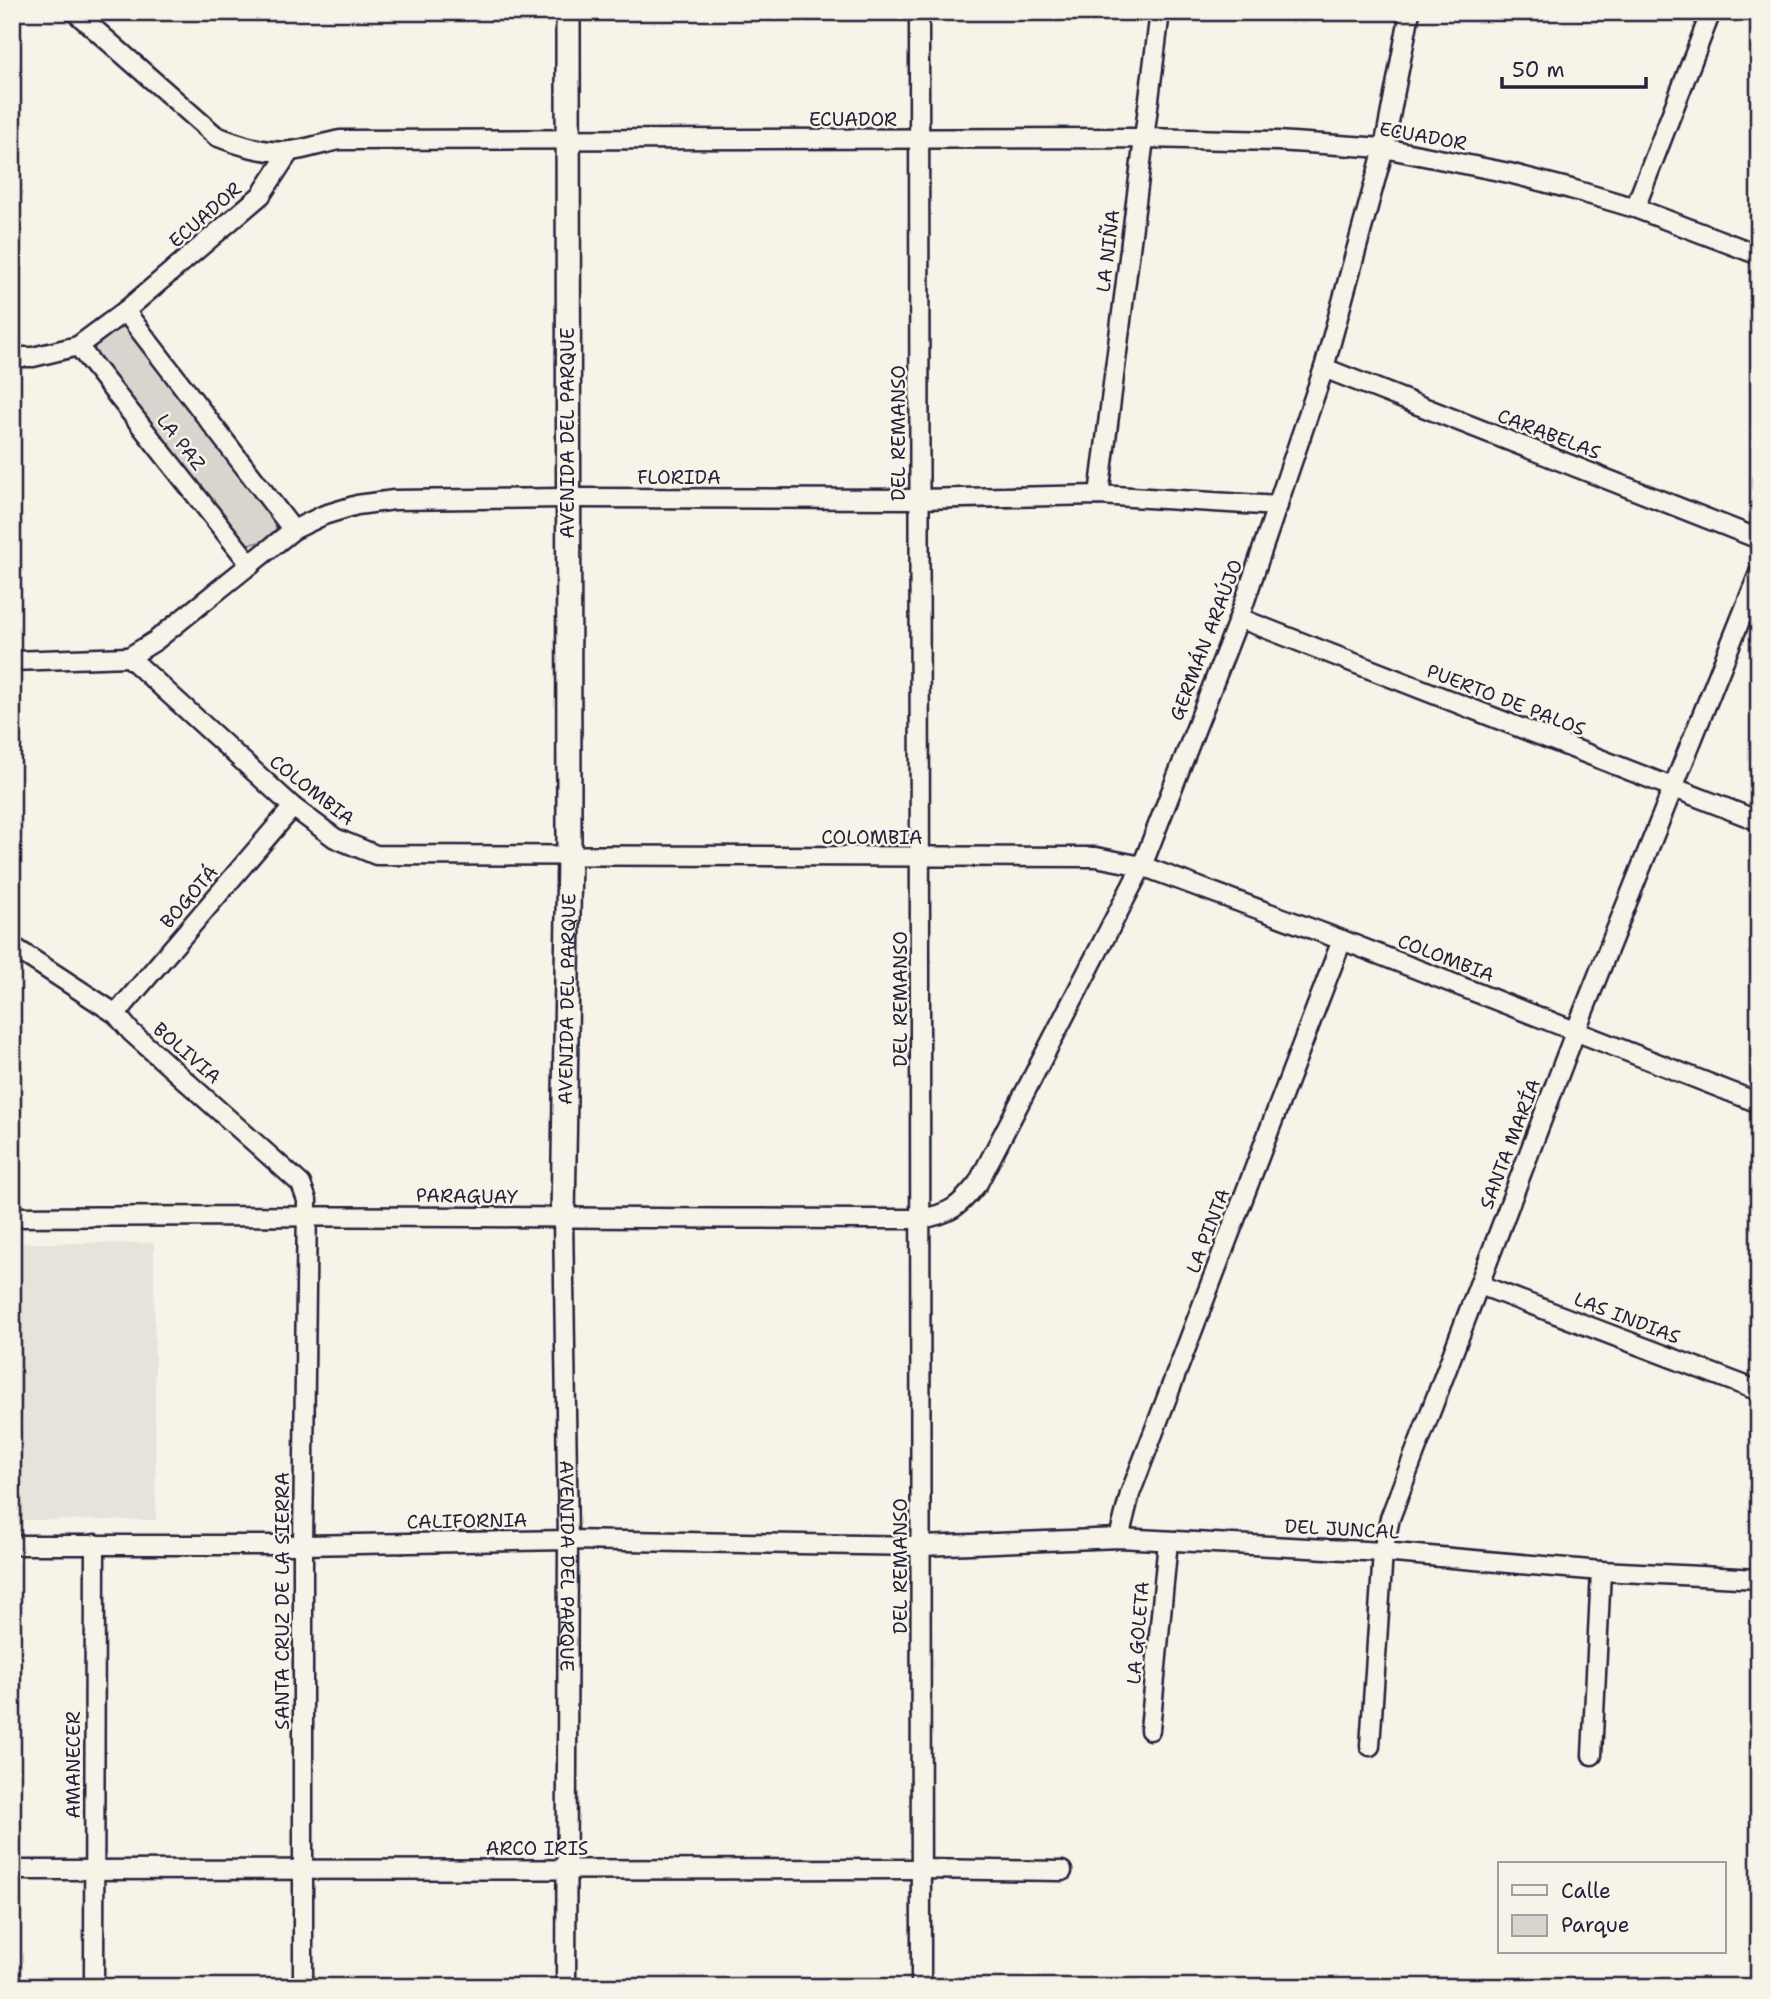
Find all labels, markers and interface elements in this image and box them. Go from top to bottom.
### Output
scale bar [1502,46,1645,90]
text: 50 m [1512,56,1565,84]
street label: ECUADOR [809,107,897,132]
street label: ECUADOR [1377,116,1469,156]
street label: ECUADOR [163,177,247,253]
street label: LA NIÑA [1090,208,1125,294]
street label: AVENIDA DEL PARQUE [555,327,580,539]
street label: DEL REMANSO [886,365,911,501]
street label: CARABELAS [1494,403,1604,465]
street label: LA PAZ [151,408,211,476]
street label: FLORIDA [637,465,721,490]
street label: GERMÁN ARAÚJO [1163,556,1248,724]
street label: PUERTO DE PALOS [1423,658,1589,742]
street label: COLOMBIA [264,749,360,831]
street label: COLOMBIA [821,825,923,850]
street label: BOGOTÁ [154,859,223,934]
street label: AVENIDA DEL PARQUE [552,893,581,1105]
street label: COLOMBIA [1394,928,1498,988]
street label: DEL REMANSO [888,931,913,1067]
street label: BOLIVIA [148,1017,226,1089]
street label: SANTA MARÍA [1473,1075,1546,1213]
street label: PARAGUAY [416,1183,519,1209]
street label: LA PINTA [1180,1185,1236,1277]
street label: LAS INDIAS [1570,1286,1684,1350]
street label: AVENIDA DEL PARQUE [554,1460,581,1672]
street label: SANTA CRUZ DE LA SIERRA [270,1472,295,1730]
street label: DEL REMANSO [888,1498,913,1634]
street label: CALIFORNIA [406,1507,528,1535]
street label: DEL JUNCAL [1284,1514,1400,1544]
street label: LA GOLETA [1121,1580,1155,1686]
street label: AMANECER [61,1711,86,1819]
street label: ARCO IRIS [486,1836,588,1861]
legend [1498,1862,1726,1954]
text: Calle [1561,1877,1611,1905]
text: Parque [1561,1911,1630,1939]

